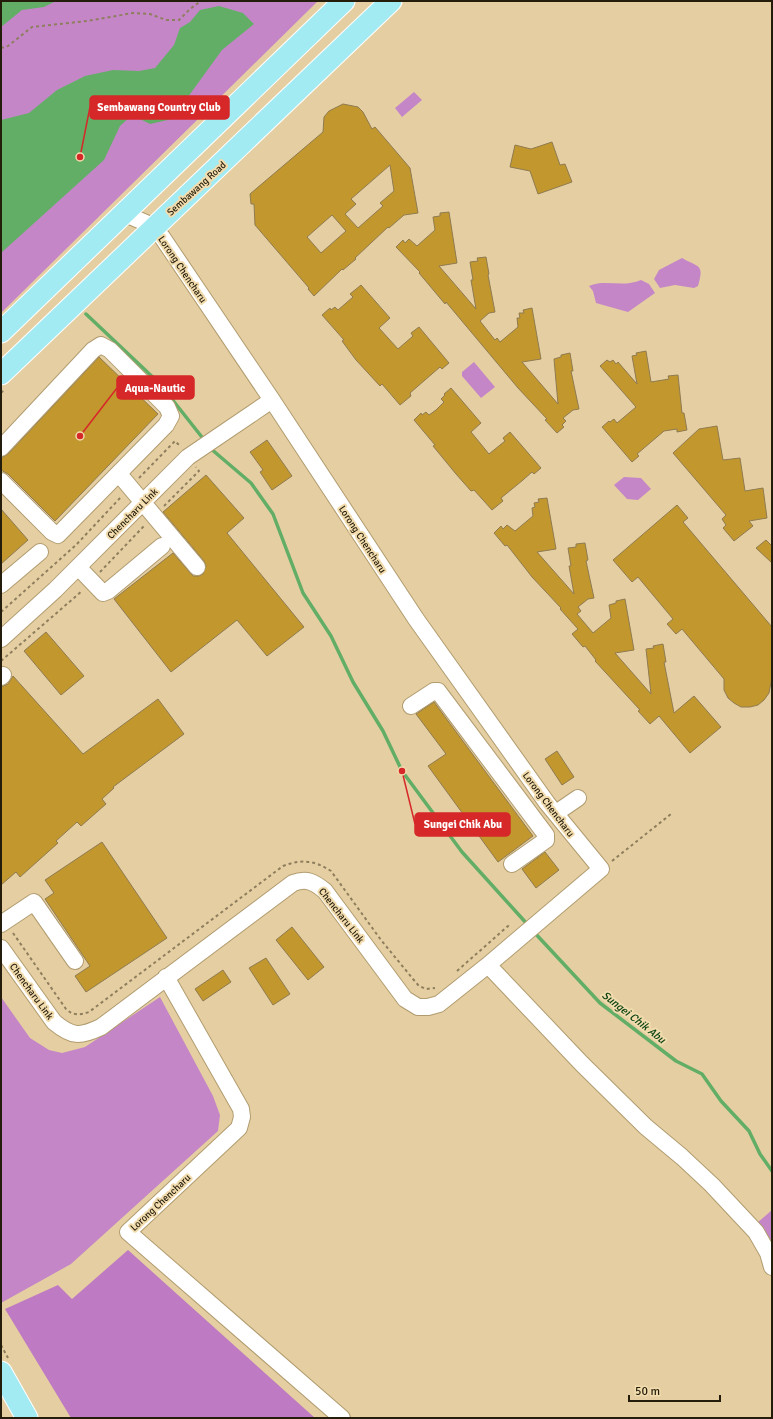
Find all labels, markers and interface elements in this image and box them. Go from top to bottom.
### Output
callout: Sembawang Country Club [90,96,229,119]
text: Sembawang Country Club [97,101,221,114]
street label: Sembawang Road [165,159,229,218]
street label: Lorong Chencharu [155,234,209,305]
callout: Aqua-Nautic [117,376,194,399]
text: Aqua-Nautic [125,382,185,395]
street label: Chencharu Link [105,486,161,542]
street label: Lorong Chencharu [336,504,388,576]
street label: Lorong Chencharu [520,770,576,839]
callout: Sungei Chik Abu [415,813,510,836]
text: Sungei Chik Abu [424,818,502,831]
street label: Chencharu Link [316,886,366,946]
street label: Chencharu Link [7,961,56,1022]
water label: Sungei Chik Abu [599,989,669,1047]
street label: Lorong Chencharu [128,1172,193,1234]
scale bar [629,1377,720,1403]
text: 50 m [635,1384,660,1399]

